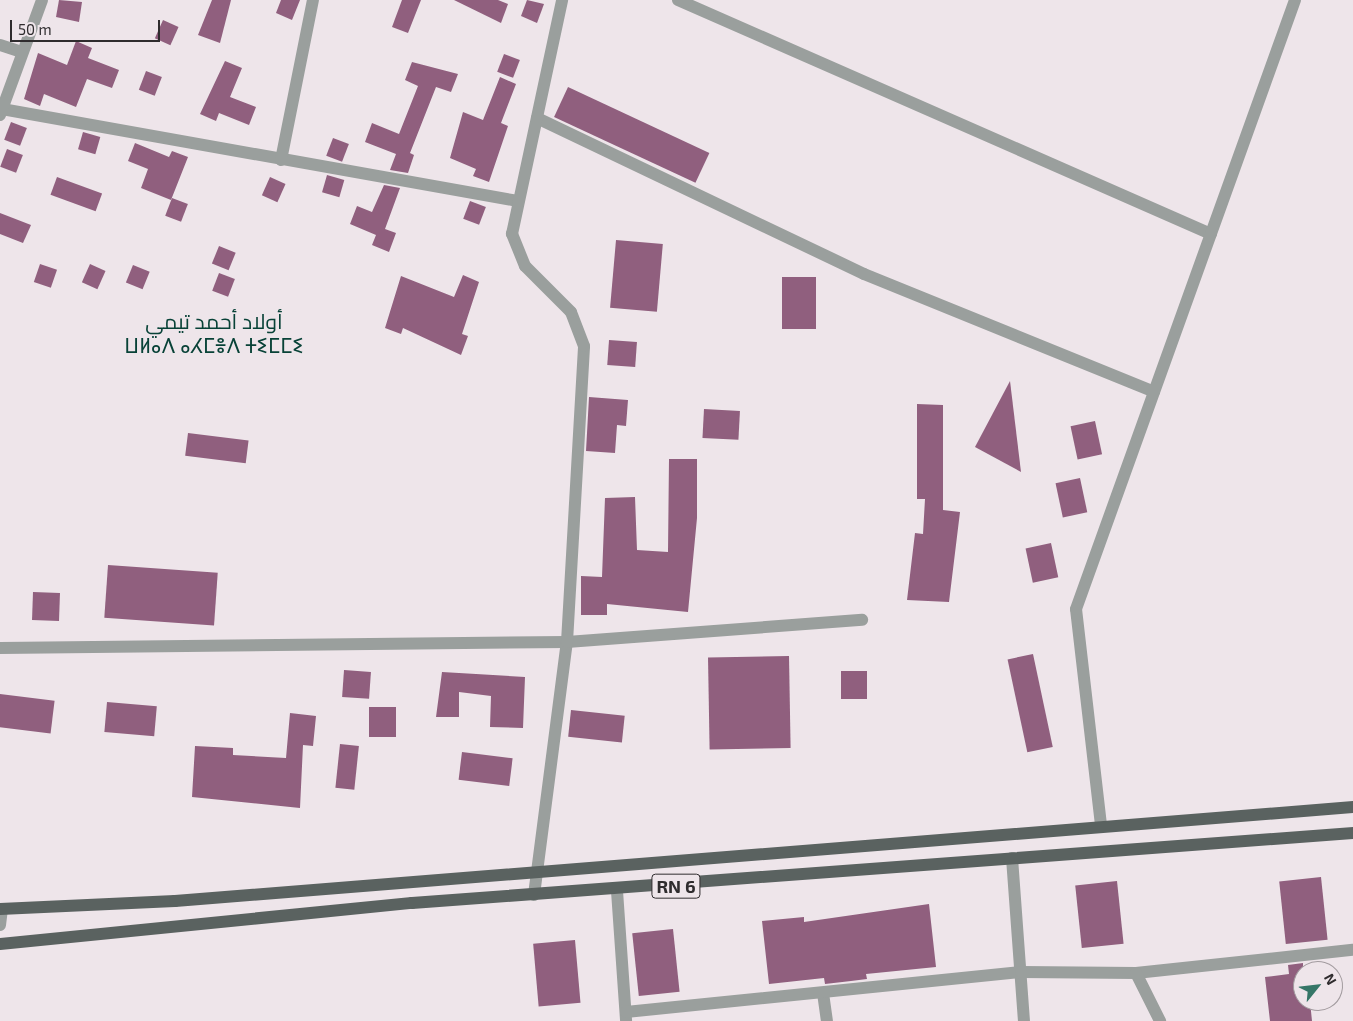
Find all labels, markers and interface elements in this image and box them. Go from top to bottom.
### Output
scale bar [12,10,162,42]
text: 50 m [18,20,52,38]
district label: أولاد أحمد تيمي ⵡⵍⴰⴷ ⴰⵃⵎⴻⴷ ⵜⵉⵎⵎⵉ [124,308,304,358]
road number: RN 6 [651,870,701,901]
north arrow [1293,961,1343,1011]
text: N [1321,970,1341,988]

